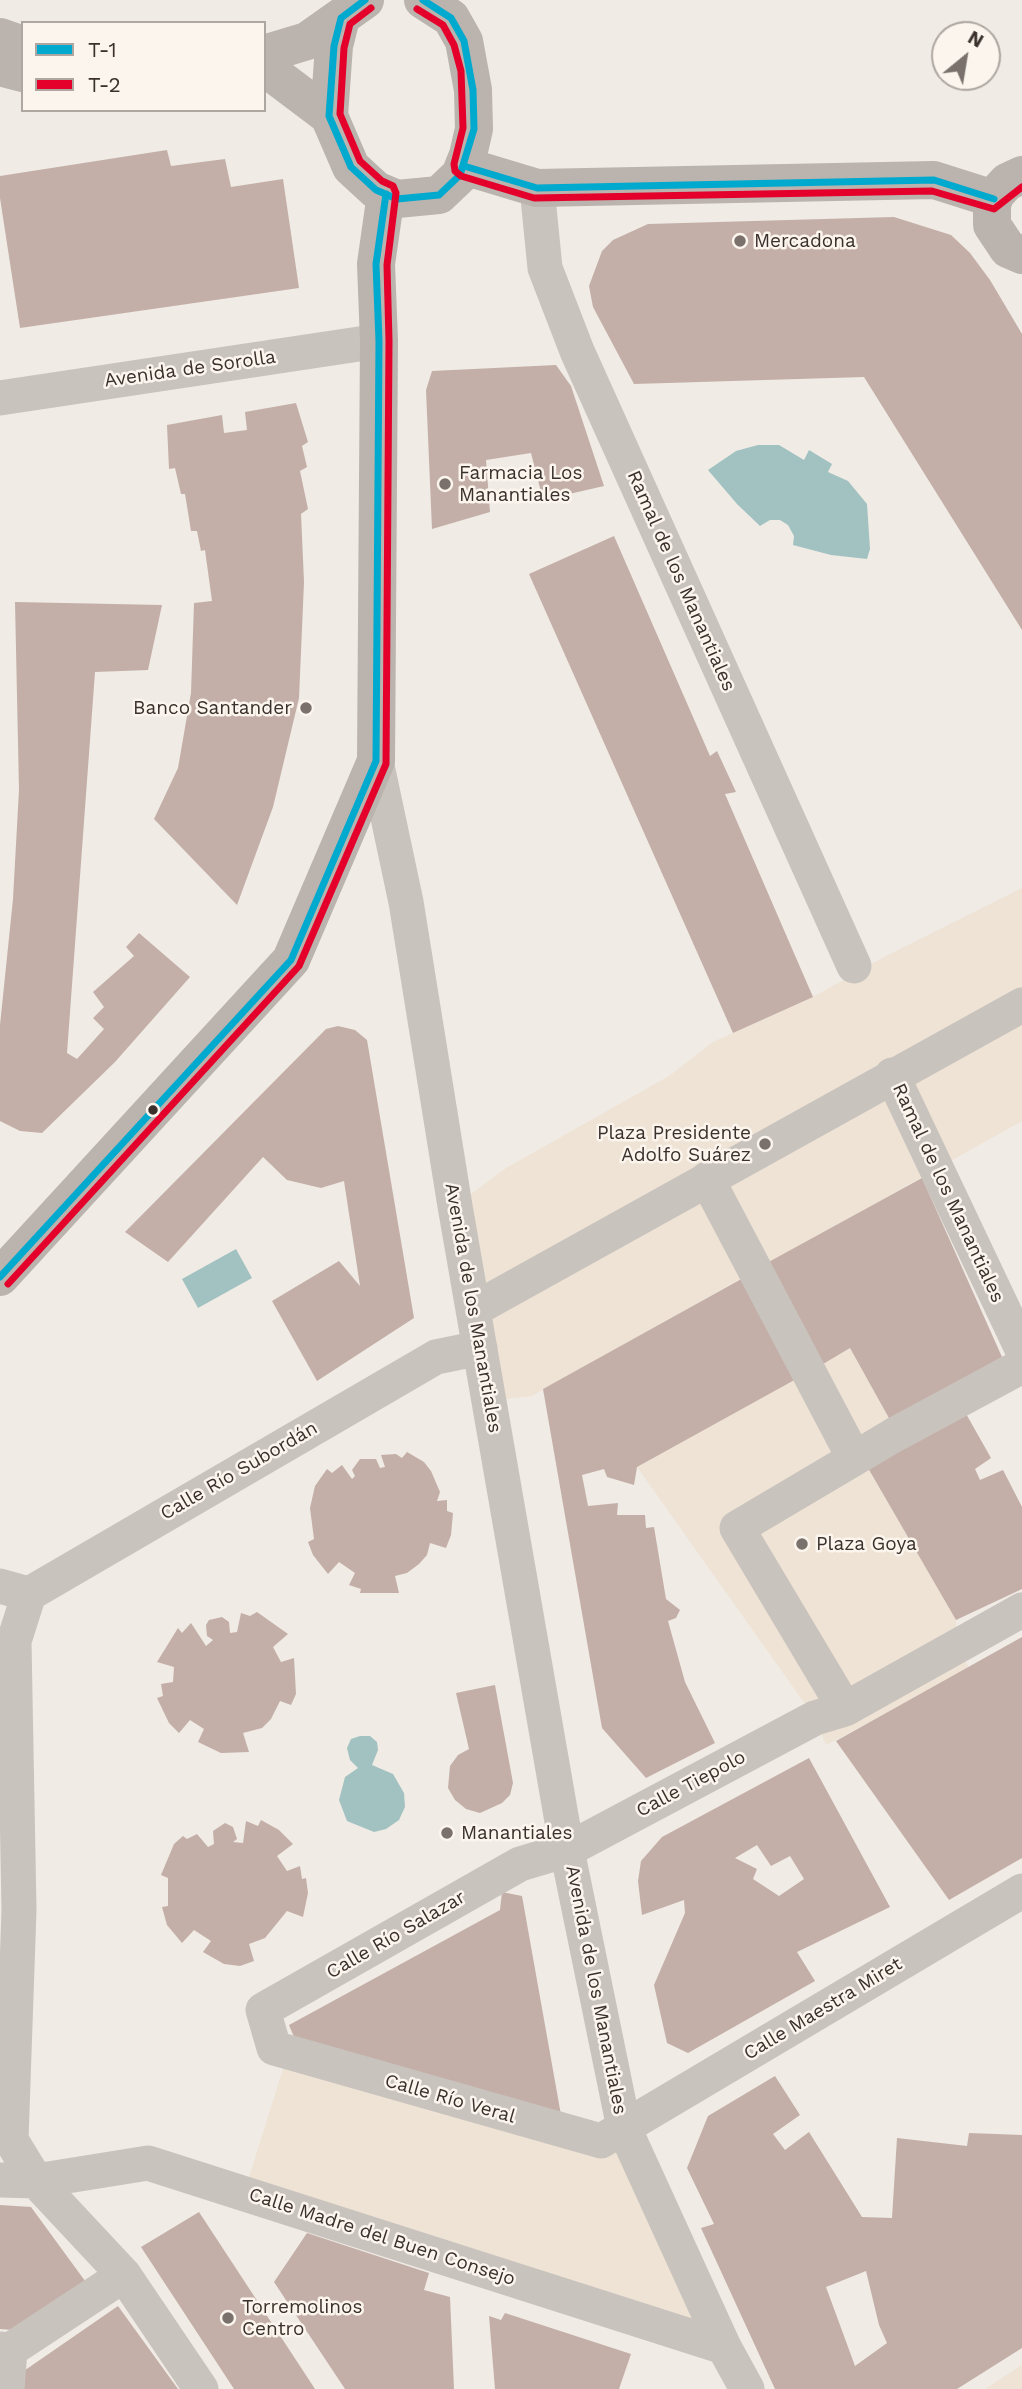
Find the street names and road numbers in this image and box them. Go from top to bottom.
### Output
street label: Avenida de Sorolla [103,346,277,392]
street label: Ramal de los Manantiales [622,467,740,695]
street label: Ramal de los Manantiales [887,1080,1009,1306]
street label: Avenida de los Manantiales [440,1181,506,1435]
street label: Calle Río Subordán [157,1417,321,1525]
street label: Calle Tiepolo [632,1746,750,1822]
street label: Avenida de los Manantiales [561,1863,631,2117]
street label: Calle Río Salazar [323,1886,469,1984]
street label: Calle Maestra Miret [740,1953,906,2065]
street label: Calle Río Veral [382,2069,518,2129]
street label: Calle Madre del Buen Consejo [246,2183,518,2291]

